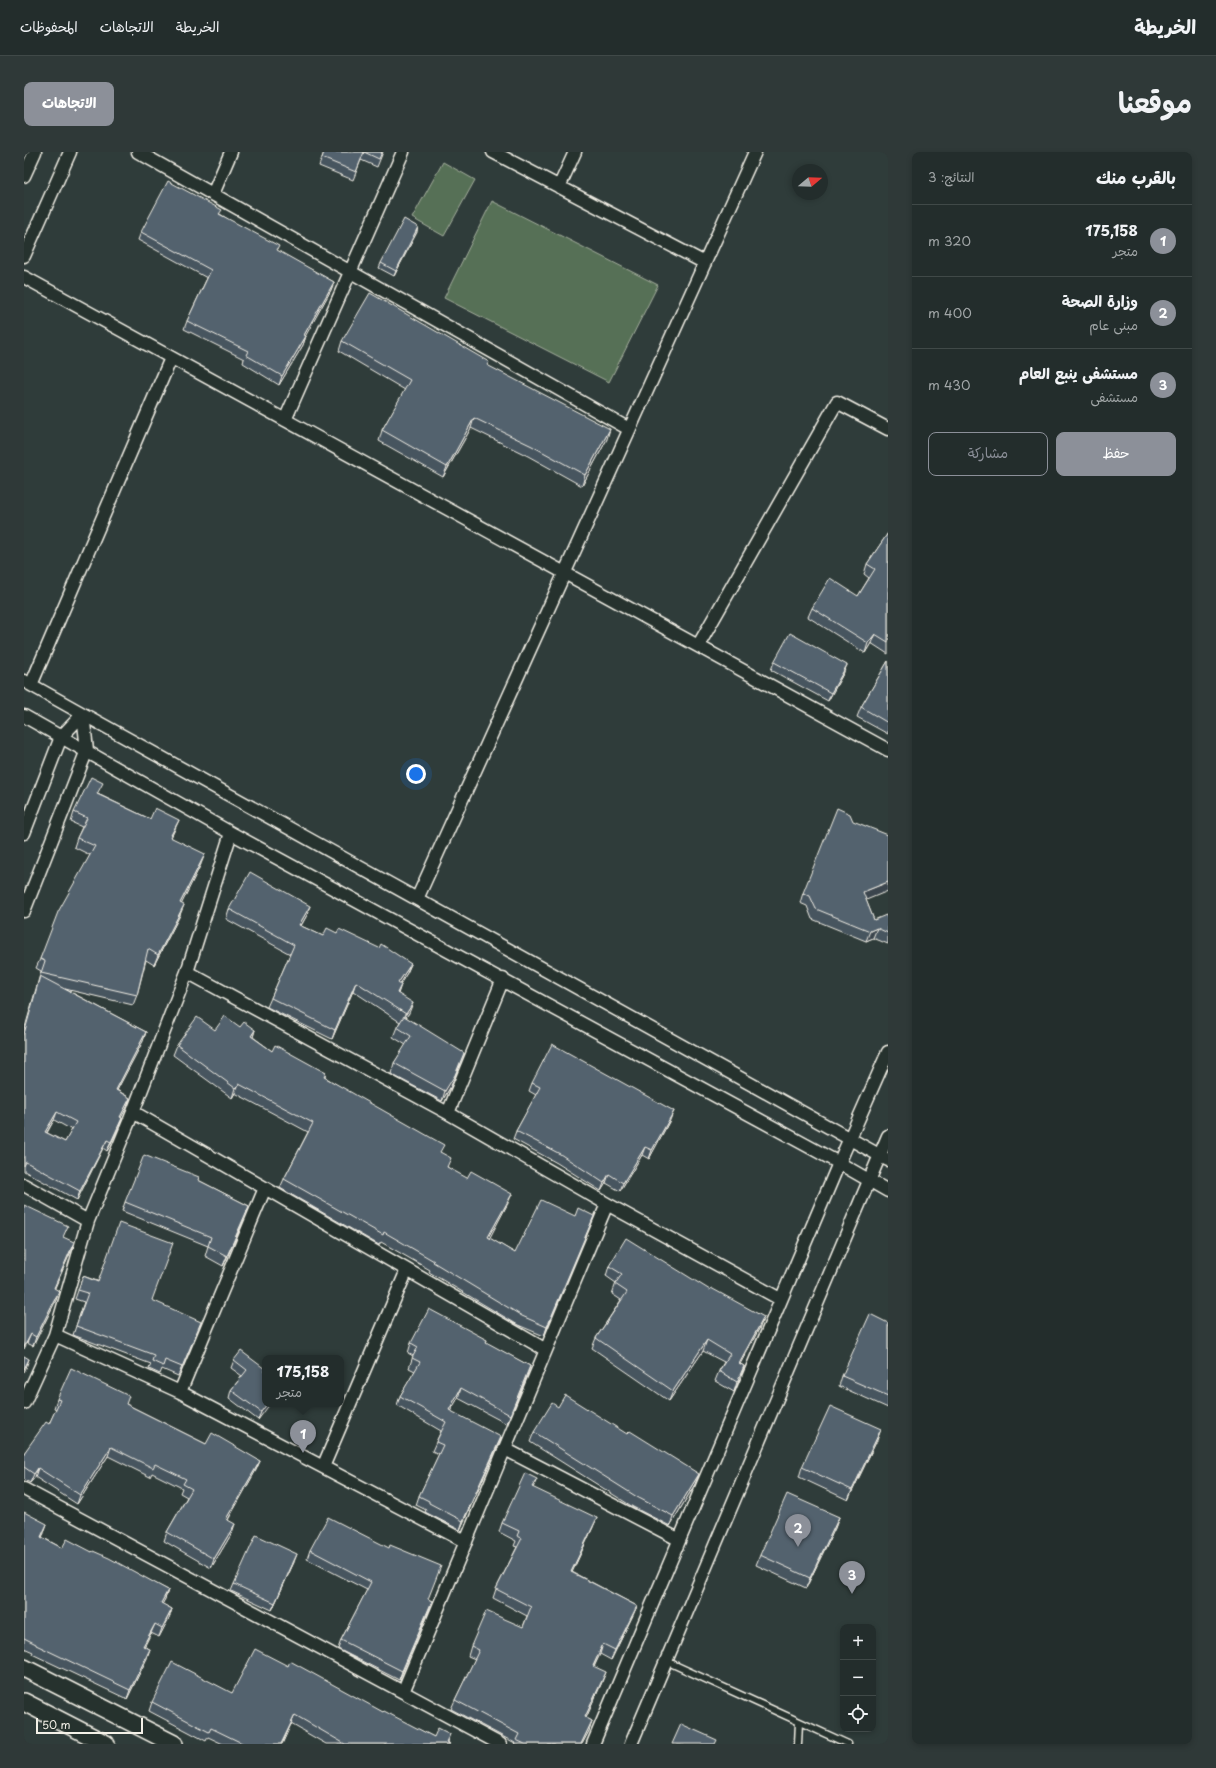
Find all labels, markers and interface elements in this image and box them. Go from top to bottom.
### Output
text: الخريطة [1134,12,1196,40]
text: المحفوظات [20,16,78,37]
text: الاتجاهات [100,16,154,37]
text: الخريطة [176,16,219,37]
text: موقعنا [1118,80,1192,123]
button: الاتجاهات [24,82,114,126]
north arrow [792,164,828,200]
text: بالقرب منك [1096,164,1176,190]
text: النتائج: 3 [928,167,975,186]
text: 175,158 [1085,218,1138,241]
text: 320 m [928,231,971,250]
text: 1 [1160,231,1166,250]
text: متجر [1113,241,1138,260]
text: وزارة الصحة [1062,289,1138,312]
text: 400 m [928,303,972,322]
text: 2 [1158,303,1168,322]
text: مبنى عام [1089,315,1138,334]
text: مستشفى ينبع العام [1019,361,1138,384]
text: 430 m [928,375,970,394]
text: 3 [1159,375,1167,394]
text: مستشفى [1090,387,1138,406]
button: مشاركة [928,432,1048,476]
button: حفظ [1056,432,1176,476]
your location [406,764,426,784]
popup [262,1355,344,1407]
text: 175,158 [277,1359,329,1382]
text: متجر [277,1382,302,1401]
pin: 1 [290,1420,316,1453]
pin: 2 [785,1514,811,1547]
pin: 3 [839,1561,865,1594]
map controls [840,1624,876,1732]
button: + [840,1624,876,1660]
button: − [840,1660,876,1696]
button: locate [840,1696,876,1732]
scale bar [36,1716,143,1735]
text: 50 m [42,1716,71,1733]

